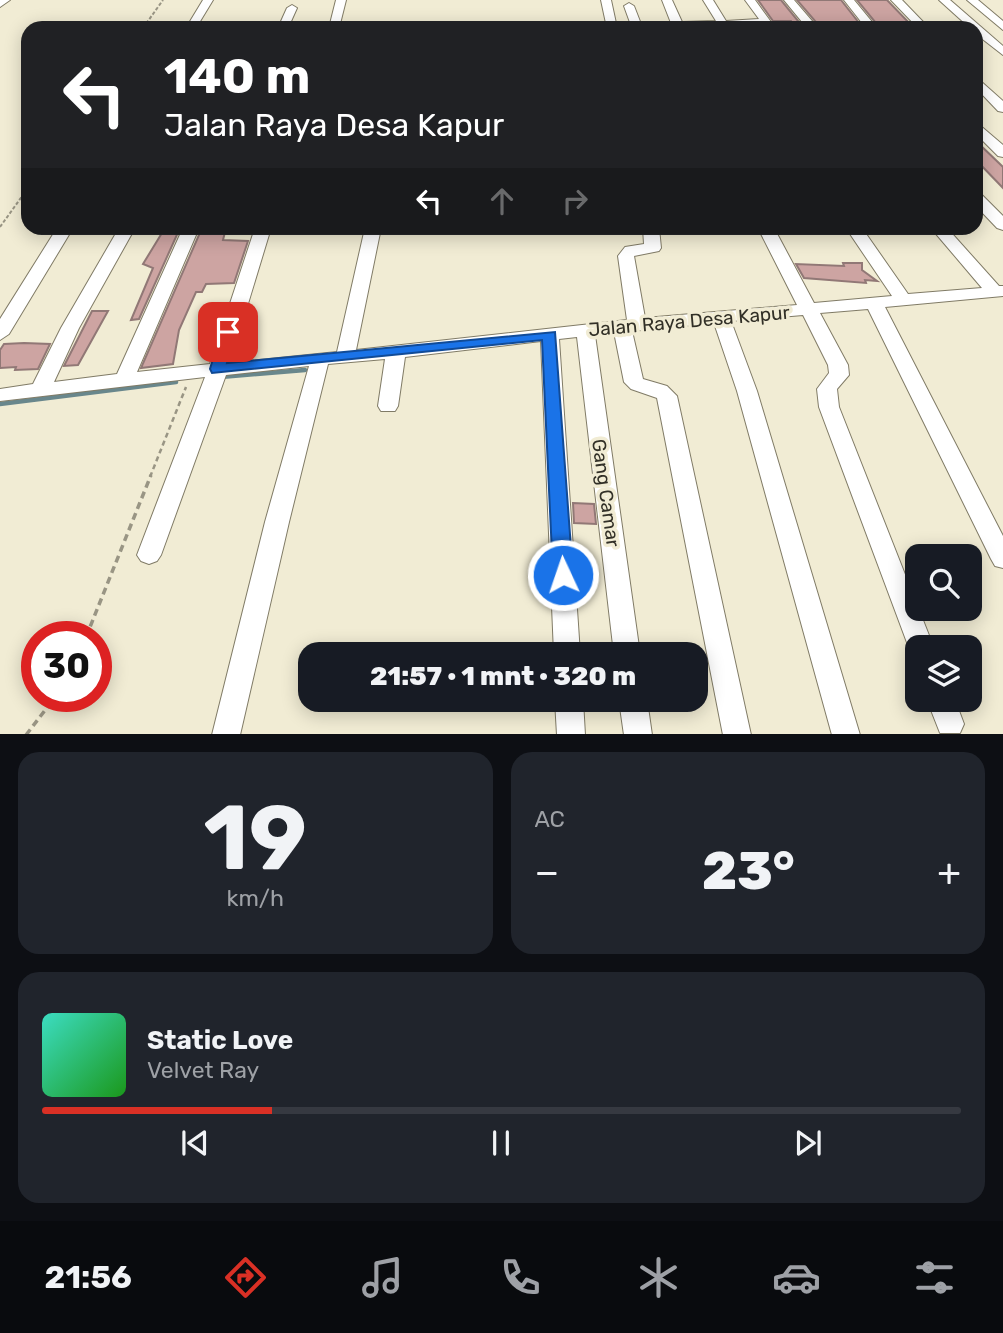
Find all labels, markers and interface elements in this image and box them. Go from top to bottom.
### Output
text: 140 m [164,47,310,105]
icon: left [49,49,140,140]
text: Jalan Raya Desa Kapur [164,106,504,144]
icon: left [410,182,448,220]
icon: ahead [483,182,521,220]
icon: right [556,182,594,220]
street label: Jalan Raya Desa Kapur [587,301,791,341]
pin [198,302,258,362]
icon: arrive [209,313,247,351]
street label: Gang Camar [587,438,625,549]
position arrow [526,538,600,612]
map controls [905,544,982,712]
button: search [905,544,982,621]
speed limit sign: 30 [21,621,112,712]
button: layers [905,635,982,712]
text: 21:57 · 1 mnt · 320 m [370,661,636,692]
text: 19 [203,784,307,892]
text: AC [535,805,565,833]
text: 23° [702,840,795,902]
text: − [535,849,559,895]
text: + [937,849,961,895]
text: km/h [227,884,284,912]
text: Static Love [147,1025,293,1056]
text: Velvet Ray [147,1056,259,1084]
icon: previous [176,1124,214,1162]
icon: pause [482,1124,520,1162]
icon: next [789,1124,827,1162]
icon: directions [221,1253,270,1302]
icon: music [358,1253,407,1302]
icon: phone [496,1253,545,1302]
icon: climate [634,1253,683,1302]
icon: car [772,1253,821,1302]
icon: filters [910,1253,959,1302]
text: 21:56 [44,1258,132,1296]

